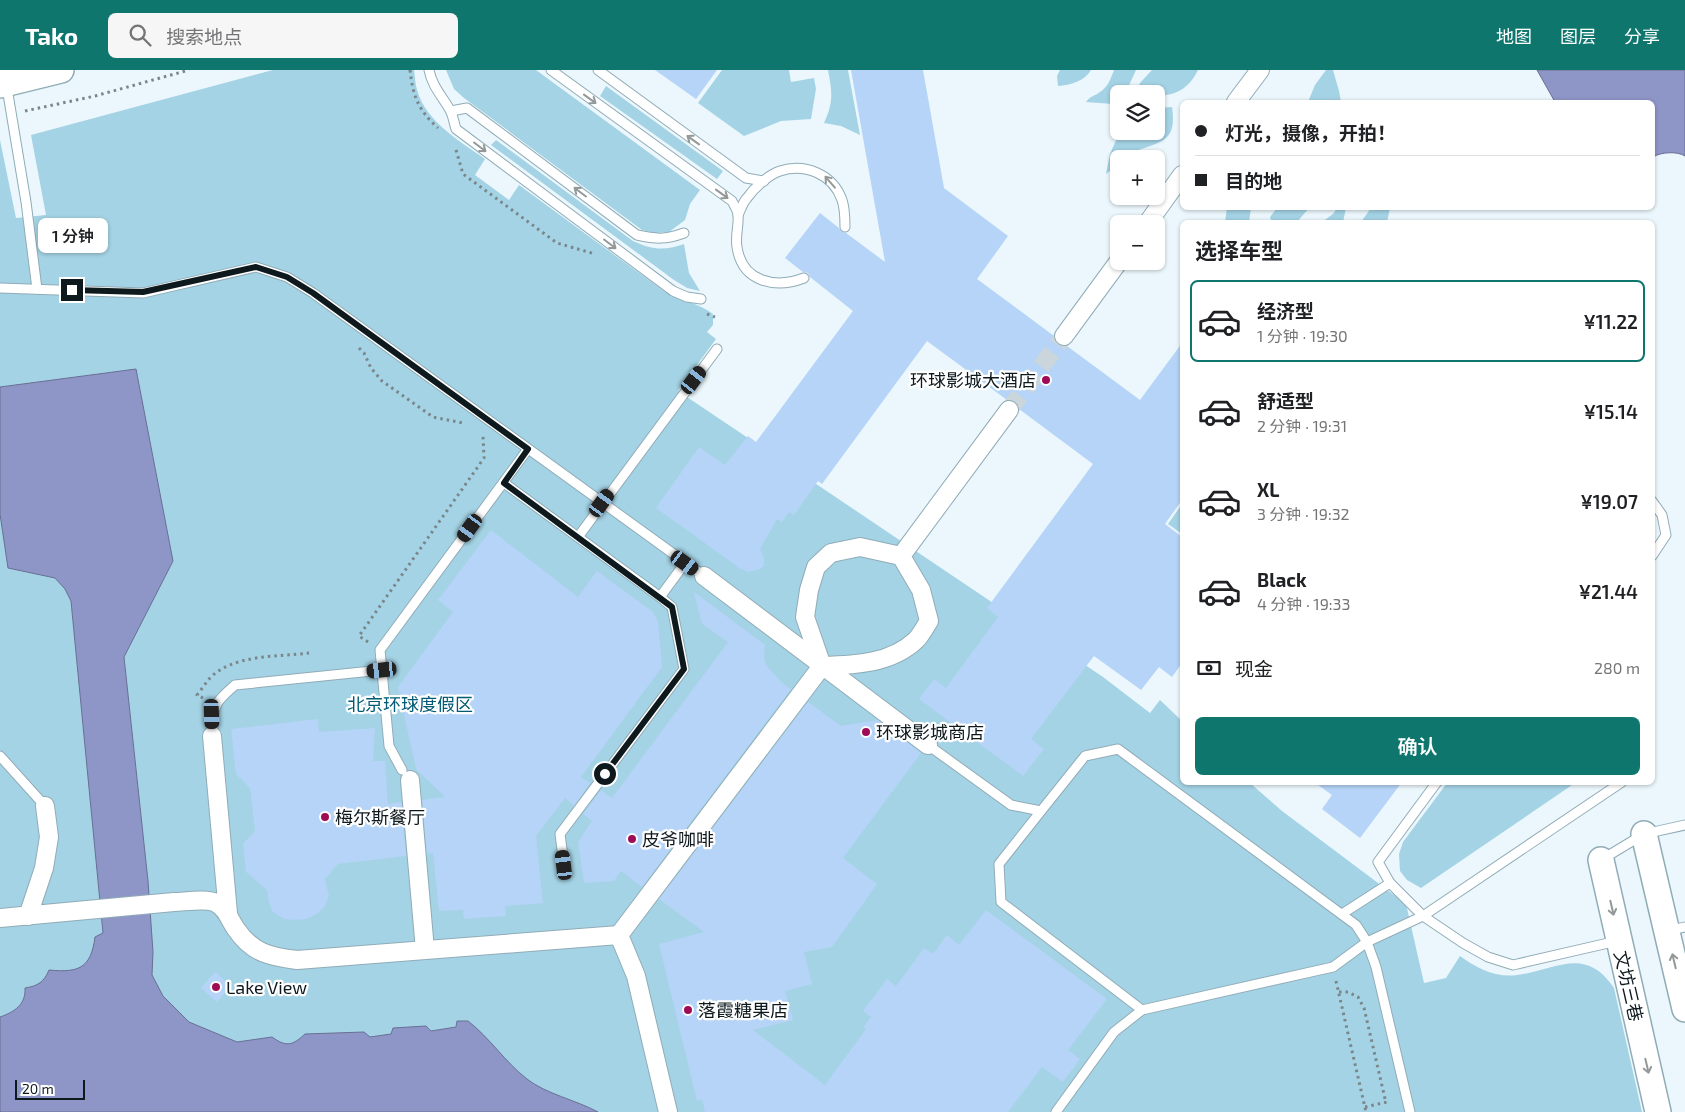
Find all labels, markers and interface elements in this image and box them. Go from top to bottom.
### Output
search box [108,13,458,58]
text: Tako [25,21,78,50]
icon: search [126,21,154,49]
text: 搜索地点 [166,25,242,48]
text: 地图 [1496,25,1532,47]
text: 图层 [1560,25,1596,47]
text: 分享 [1624,25,1660,47]
map controls [1110,85,1165,270]
button: layers [1110,85,1165,140]
one-way arrow [583,93,596,104]
text: 灯光，摄像，开拍！ [1225,121,1396,144]
one-way arrow [687,134,700,145]
one-way arrow [473,142,487,152]
button: + [1110,150,1165,205]
text: 目的地 [1225,169,1282,192]
one-way arrow [825,176,836,189]
one-way arrow [574,187,587,198]
one-way arrow [715,189,729,199]
button: − [1110,215,1165,270]
callout: 1 分钟 [37,218,107,252]
text: 1 分钟 [52,226,94,245]
text: 选择车型 [1195,237,1283,263]
one-way arrow [603,239,616,250]
route end [61,279,83,301]
icon: car [1197,299,1242,344]
text: 经济型 [1257,299,1314,322]
text: ¥11.22 [1584,310,1638,333]
text: 1 分钟 · 19:30 [1257,326,1348,345]
car [678,364,709,396]
place label: 环球影城大酒店 [910,369,1036,391]
marker: 环球影城大酒店 [1040,374,1052,386]
icon: car [1197,389,1242,434]
text: 舒适型 [1257,389,1314,412]
text: ¥15.14 [1584,400,1638,423]
text: 2 分钟 · 19:31 [1257,416,1347,435]
text: XL [1257,478,1279,501]
icon: car [1197,479,1242,524]
car [587,486,616,520]
text: ¥19.07 [1581,490,1638,513]
text: 3 分钟 · 19:32 [1257,504,1350,523]
car [455,511,484,545]
car [668,548,701,578]
text: Black [1257,568,1307,591]
icon: car [1197,569,1242,614]
text: ¥21.44 [1579,580,1638,603]
text: 4 分钟 · 19:33 [1257,594,1350,613]
icon: cash [1195,654,1223,682]
text: 现金 [1235,657,1273,680]
text: 280 m [1594,658,1640,677]
car [366,661,397,679]
park label: 北京环球度假区 [347,693,473,715]
car [203,699,220,729]
button: 确认 [1195,717,1640,775]
place label: 环球影城商店 [876,721,984,743]
marker: 环球影城商店 [860,726,872,738]
route start [594,763,616,785]
place label: 梅尔斯餐厅 [335,806,425,828]
marker: 梅尔斯餐厅 [319,811,331,823]
place label: 皮爷咖啡 [642,828,714,850]
marker: 皮爷咖啡 [626,833,638,845]
car [554,849,573,881]
one-way arrow [1608,899,1617,915]
street label: 文坊三巷 [1610,948,1648,1024]
one-way arrow [1669,954,1678,970]
place label: Lake View [226,976,307,998]
marker: Lake View [210,981,222,993]
place label: 落霞糖果店 [698,999,788,1021]
marker: 落霞糖果店 [682,1004,694,1016]
one-way arrow [1643,1058,1652,1074]
scale bar [15,1077,85,1100]
text: 20 m [22,1080,54,1097]

